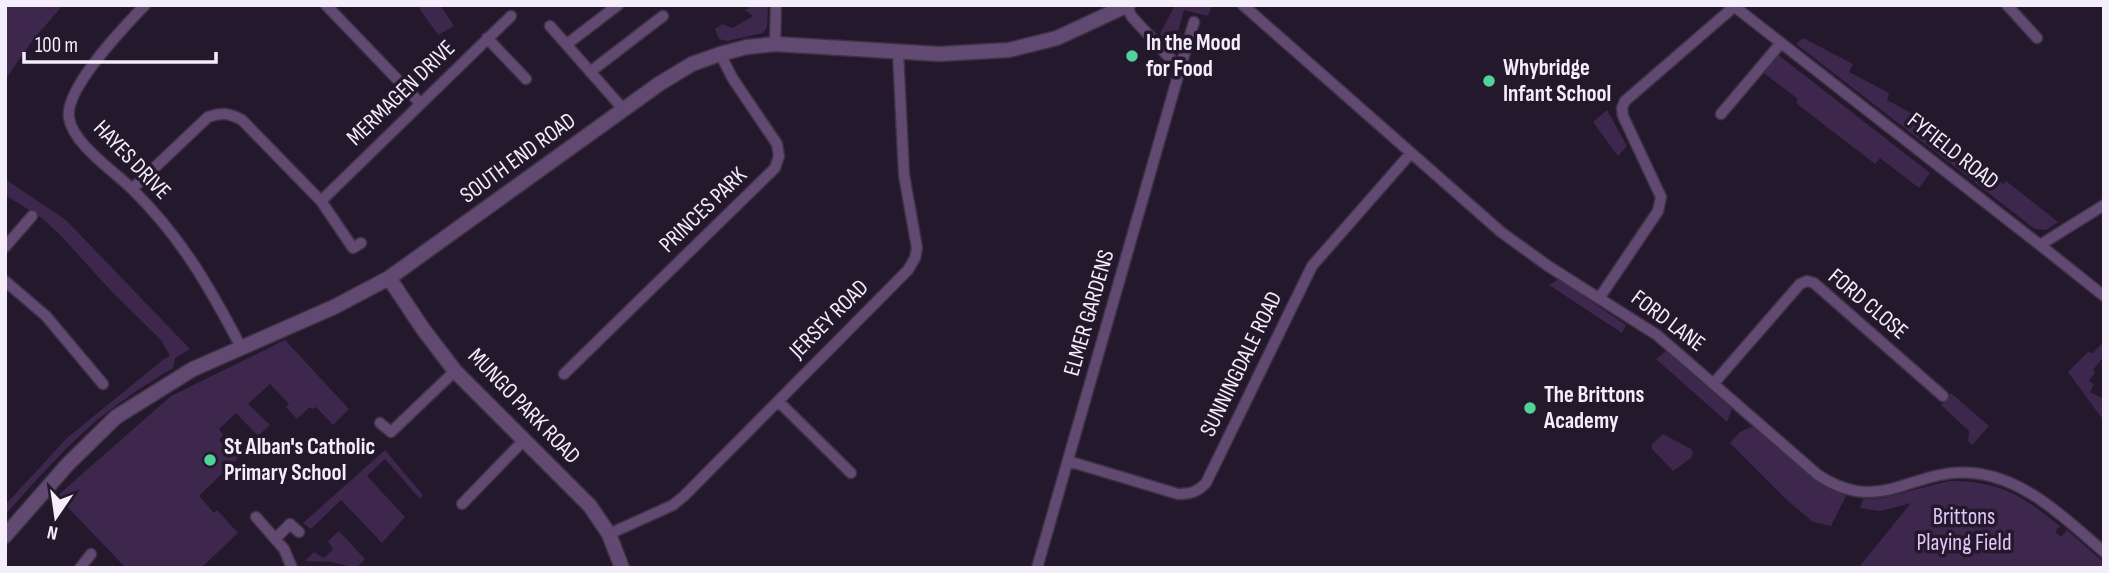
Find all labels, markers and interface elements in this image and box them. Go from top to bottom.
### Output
scale bar [24,21,217,65]
place label: In the Mood for Food [1146,29,1241,83]
text: 100 m [35,33,78,58]
street label: MERMAGEN DRIVE [341,34,461,152]
marker: In the Mood for Food [1124,48,1140,64]
place label: Whybridge Infant School [1503,54,1611,108]
marker: Whybridge Infant School [1481,73,1497,89]
street label: SOUTH END ROAD [455,107,581,209]
street label: FYFIELD ROAD [1902,107,2004,195]
street label: HAYES DRIVE [87,114,177,206]
street label: PRINCES PARK [653,161,753,259]
street label: ELMER GARDENS [1058,247,1120,379]
street label: FORD CLOSE [1822,263,1914,345]
street label: JERSEY ROAD [783,274,874,365]
street label: FORD LANE [1625,284,1711,358]
street label: SUNNINGDALE ROAD [1194,287,1288,441]
street label: MUNGO PARK ROAD [462,342,586,470]
place label: The Brittons Academy [1543,381,1645,435]
marker: The Brittons Academy [1522,400,1538,416]
place label: St Alban's Catholic Primary School [224,433,375,487]
marker: St Alban's Catholic Primary School [202,452,218,468]
north arrow [21,482,91,552]
park label: Brittons Playing Field [1917,503,2011,557]
text: N [45,520,60,544]

